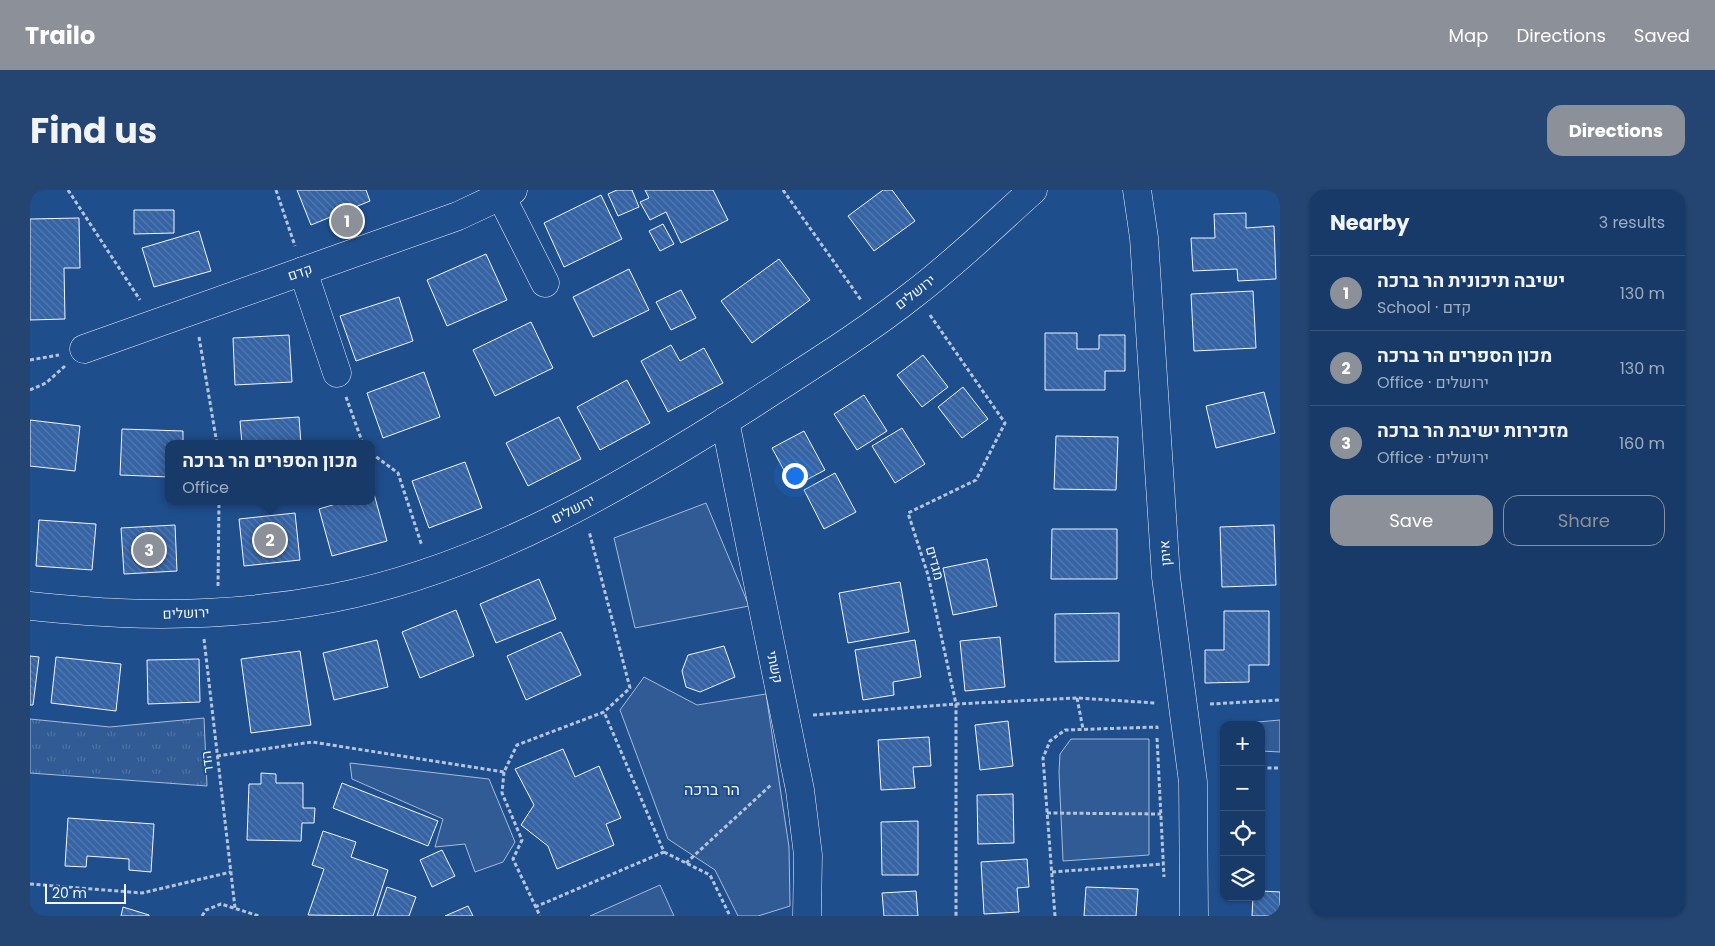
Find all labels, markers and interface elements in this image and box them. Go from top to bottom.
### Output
text: Trailo [25,19,95,52]
text: Map [1449,23,1488,48]
text: Directions [1516,23,1606,48]
text: Saved [1634,23,1690,48]
button: Directions [1547,105,1685,156]
text: Find us [30,106,157,155]
pin: 1 [331,202,363,240]
text: Nearby [1330,208,1410,237]
text: 3 results [1599,211,1665,234]
street label: קדם [285,258,315,286]
text: ישיבה תיכונית הר ברכה [1377,267,1565,294]
street label: ירושלים [890,270,940,314]
text: 1 [1343,282,1349,305]
text: 130 m [1620,282,1665,305]
text: School · קדם [1377,296,1471,319]
text: מכון הספרים הר ברכה [1377,342,1552,369]
text: 2 [1341,357,1351,380]
text: 130 m [1620,357,1665,380]
text: Office · ירושלים [1377,371,1489,394]
text: מזכירות ישיבת הר ברכה [1377,417,1569,444]
text: 3 [1341,432,1351,455]
text: 160 m [1619,432,1665,455]
popup [165,440,375,505]
text: Office · ירושלים [1377,446,1489,469]
text: מכון הספרים הר ברכה [182,447,358,474]
your location [782,463,808,489]
text: Office [182,476,229,499]
street label: ירושלים [548,490,598,528]
button: Save [1330,495,1493,546]
button: Share [1503,495,1665,546]
pin: 2 [254,521,286,559]
pin: 3 [133,531,165,569]
street label: איתן [1154,539,1176,567]
street label: מגדים [921,544,949,582]
street label: ירושלים [162,602,210,624]
street label: קשתי [762,649,788,685]
map controls [1220,721,1265,901]
button: + [1220,721,1265,766]
street label: הדר [196,750,218,774]
button: − [1220,766,1265,811]
district label: הר ברכה [684,778,740,801]
button: locate [1220,811,1265,856]
button: layers [1220,856,1265,901]
scale bar [45,881,126,904]
text: 20 m [52,883,87,903]

